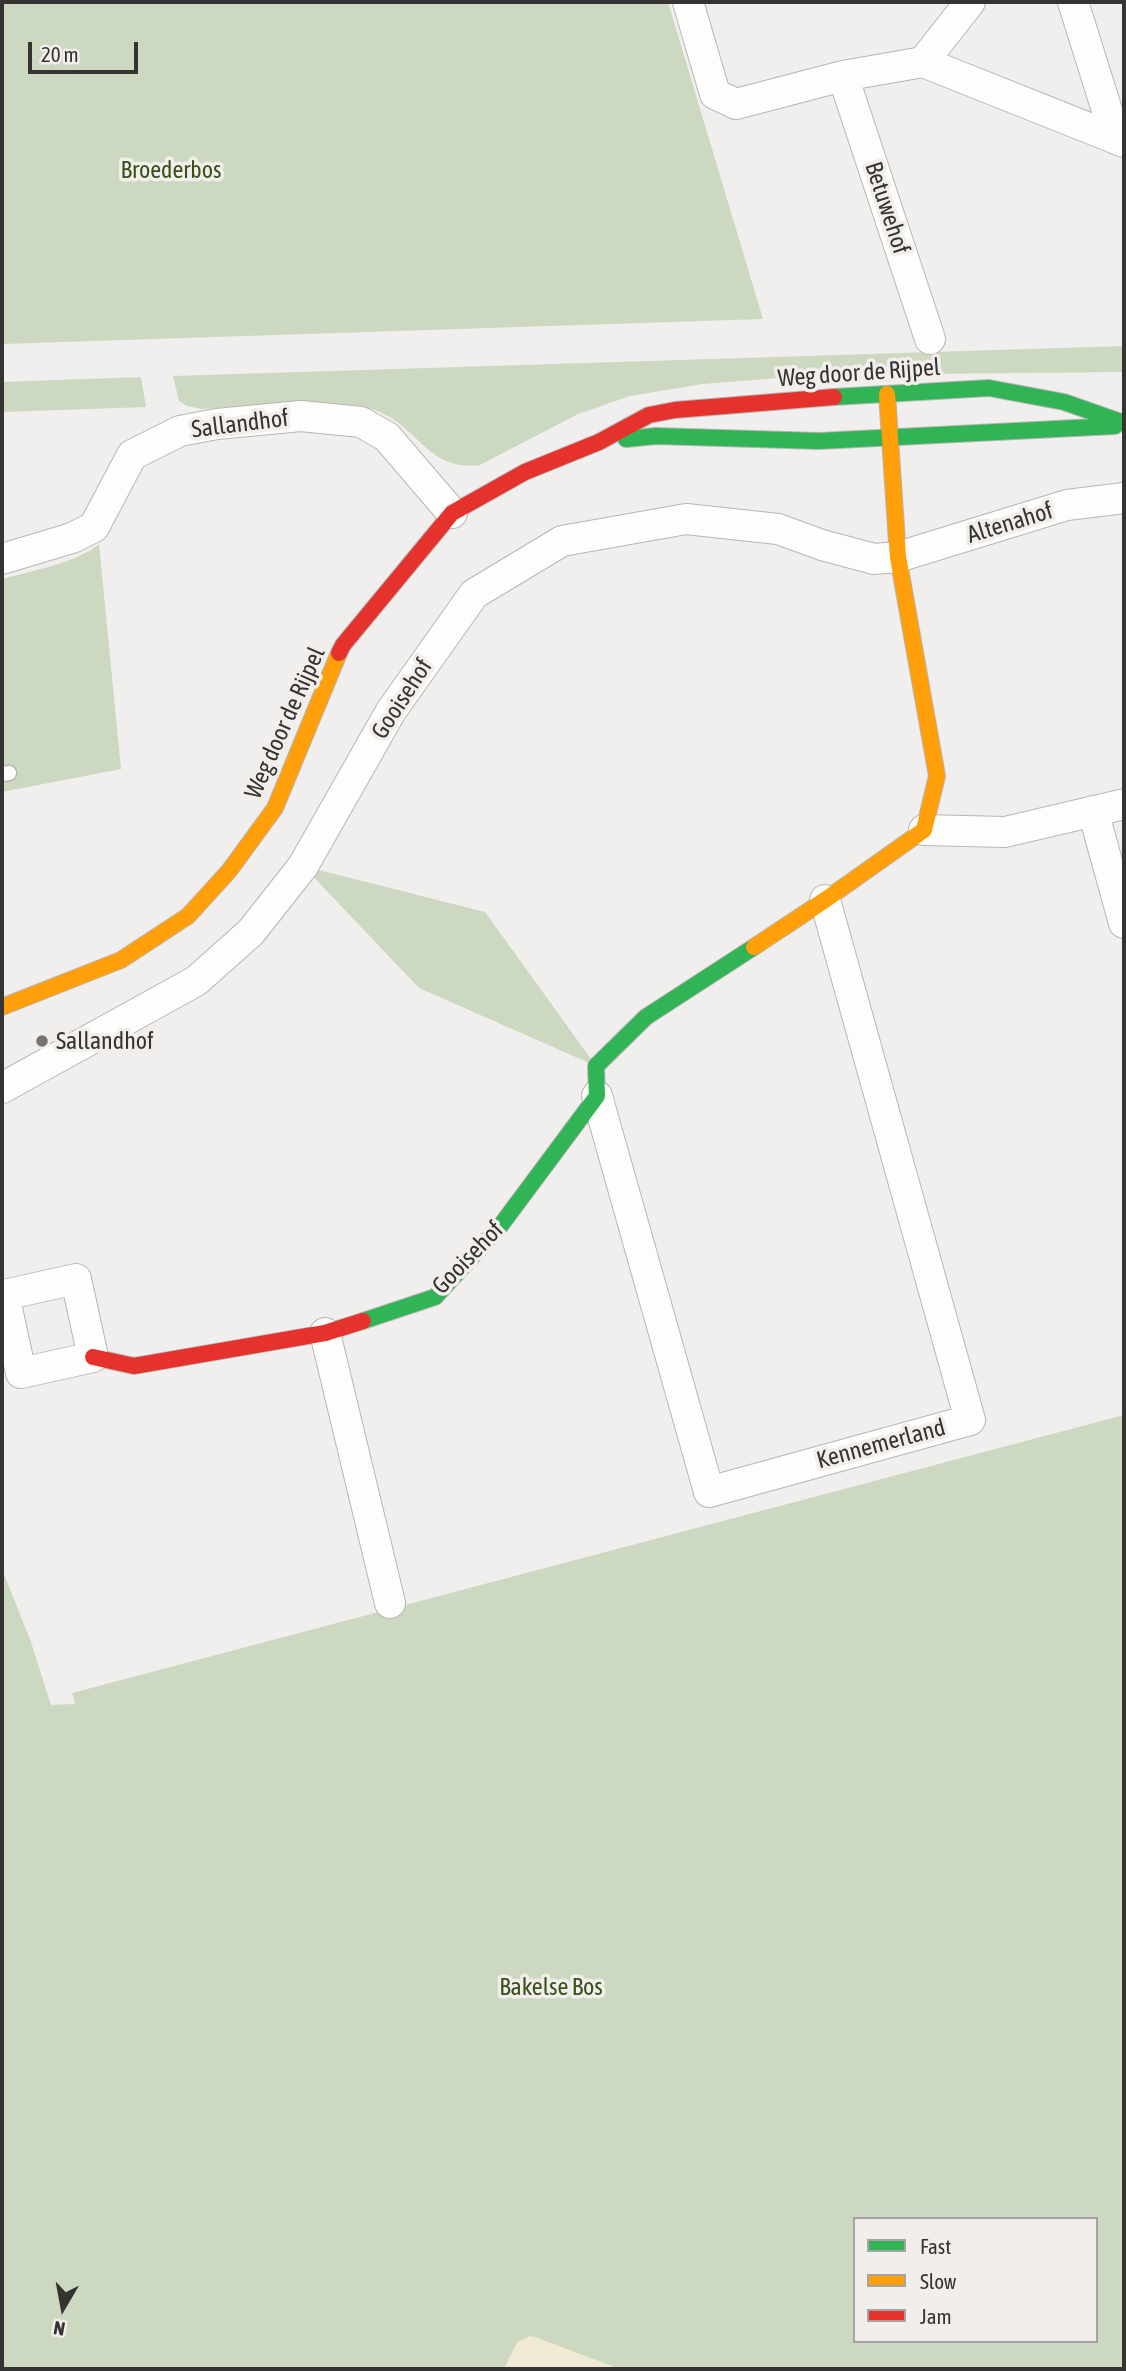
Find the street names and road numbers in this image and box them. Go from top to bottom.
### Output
street label: Betuwehof [859,158,915,258]
street label: Weg door de Rijpel [777,353,941,393]
street label: Sallandhof [190,404,290,444]
street label: Altenahof [964,496,1056,550]
street label: Weg door de Rijpel [239,643,331,803]
street label: Gooisehof [365,654,439,744]
street label: Gooisehof [426,1216,510,1300]
street label: Kennemerland [813,1413,949,1475]

